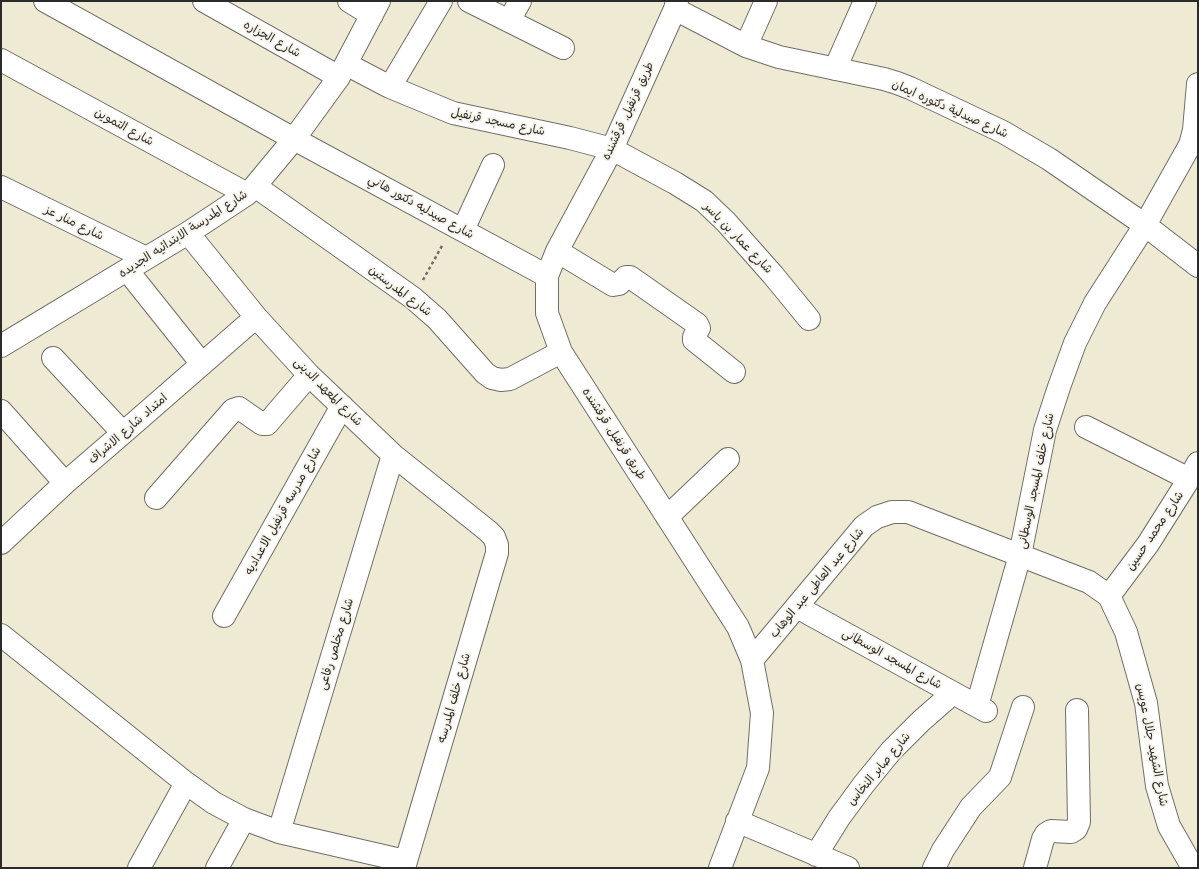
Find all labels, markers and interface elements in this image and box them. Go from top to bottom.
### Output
street label: شارع الجزاره [241,17,303,61]
street label: طريق قرنفيل, قرقشنده [599,60,657,162]
street label: شارع صيدلية دكتوره ايمان [890,77,1010,141]
street label: شارع التموين [92,105,156,149]
street label: شارع مسجد قرنفيل [450,105,546,139]
street label: شارع صيدليه دكتور هاني [366,172,476,242]
street label: شارع المدرسة الابتدائيه الجديده [116,187,250,281]
street label: شارع عمار بن ياسر [700,199,776,277]
street label: شارع منار عز [42,203,106,243]
street label: شارع المدرستين [366,263,434,319]
street label: شارع المعهد الدينى [291,355,365,429]
street label: طريق قرنفيل, قرقشنده [579,385,649,483]
street label: امتداد شارع الاشراف [86,391,170,467]
street label: شارع خلف المسجد الوسطانى [1015,412,1057,550]
street label: شارع مدرسه قرنفيل الاعداديه [242,444,324,578]
street label: شارع محمد حسين [1123,489,1187,573]
street label: شارع عبد العاطى عبد الوهاب [767,525,867,641]
street label: شارع مخلص رفاعى [315,596,357,692]
street label: شارع المسجد الوسطانى [840,626,944,692]
street label: شارع خلف المدرسه [434,651,474,745]
street label: شارع الشهيد جلال عويس [1133,682,1171,808]
street label: شارع صابر النخاس [844,730,914,808]

